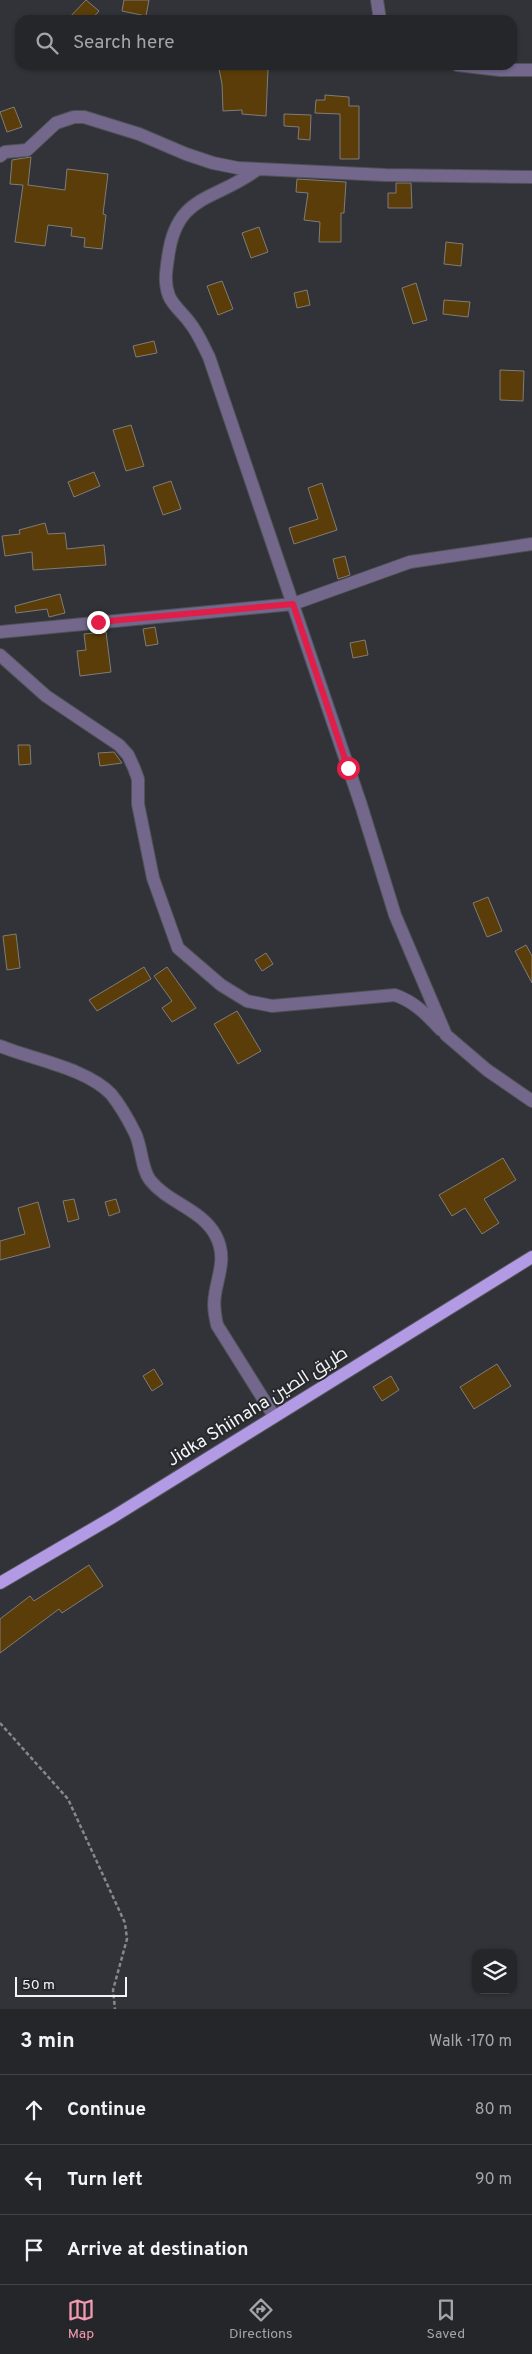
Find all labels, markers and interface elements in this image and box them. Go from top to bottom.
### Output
search box [15,15,517,70]
icon: search [33,29,61,57]
text: Search here [73,31,175,55]
route end [87,611,110,634]
route start [337,757,360,780]
street label: Jidka Shiinaha طريق الصين [163,1342,353,1473]
map controls [472,1949,517,1994]
button: layers [472,1949,517,1994]
scale bar [15,1974,128,1997]
text: 50 m [22,1977,55,1994]
text: 3 min [20,2028,75,2055]
text: Walk · 170 m [429,2032,512,2052]
icon: ahead [20,2096,48,2124]
text: Continue [67,2098,146,2122]
text: 80 m [475,2100,512,2120]
icon: left [20,2166,48,2194]
text: Turn left [67,2168,143,2192]
text: 90 m [475,2170,512,2190]
icon: arrive [20,2236,48,2264]
text: Arrive at destination [67,2238,248,2262]
tab: Map [67,2296,95,2343]
tab: Directions [229,2296,293,2343]
tab: Saved [427,2296,465,2343]

